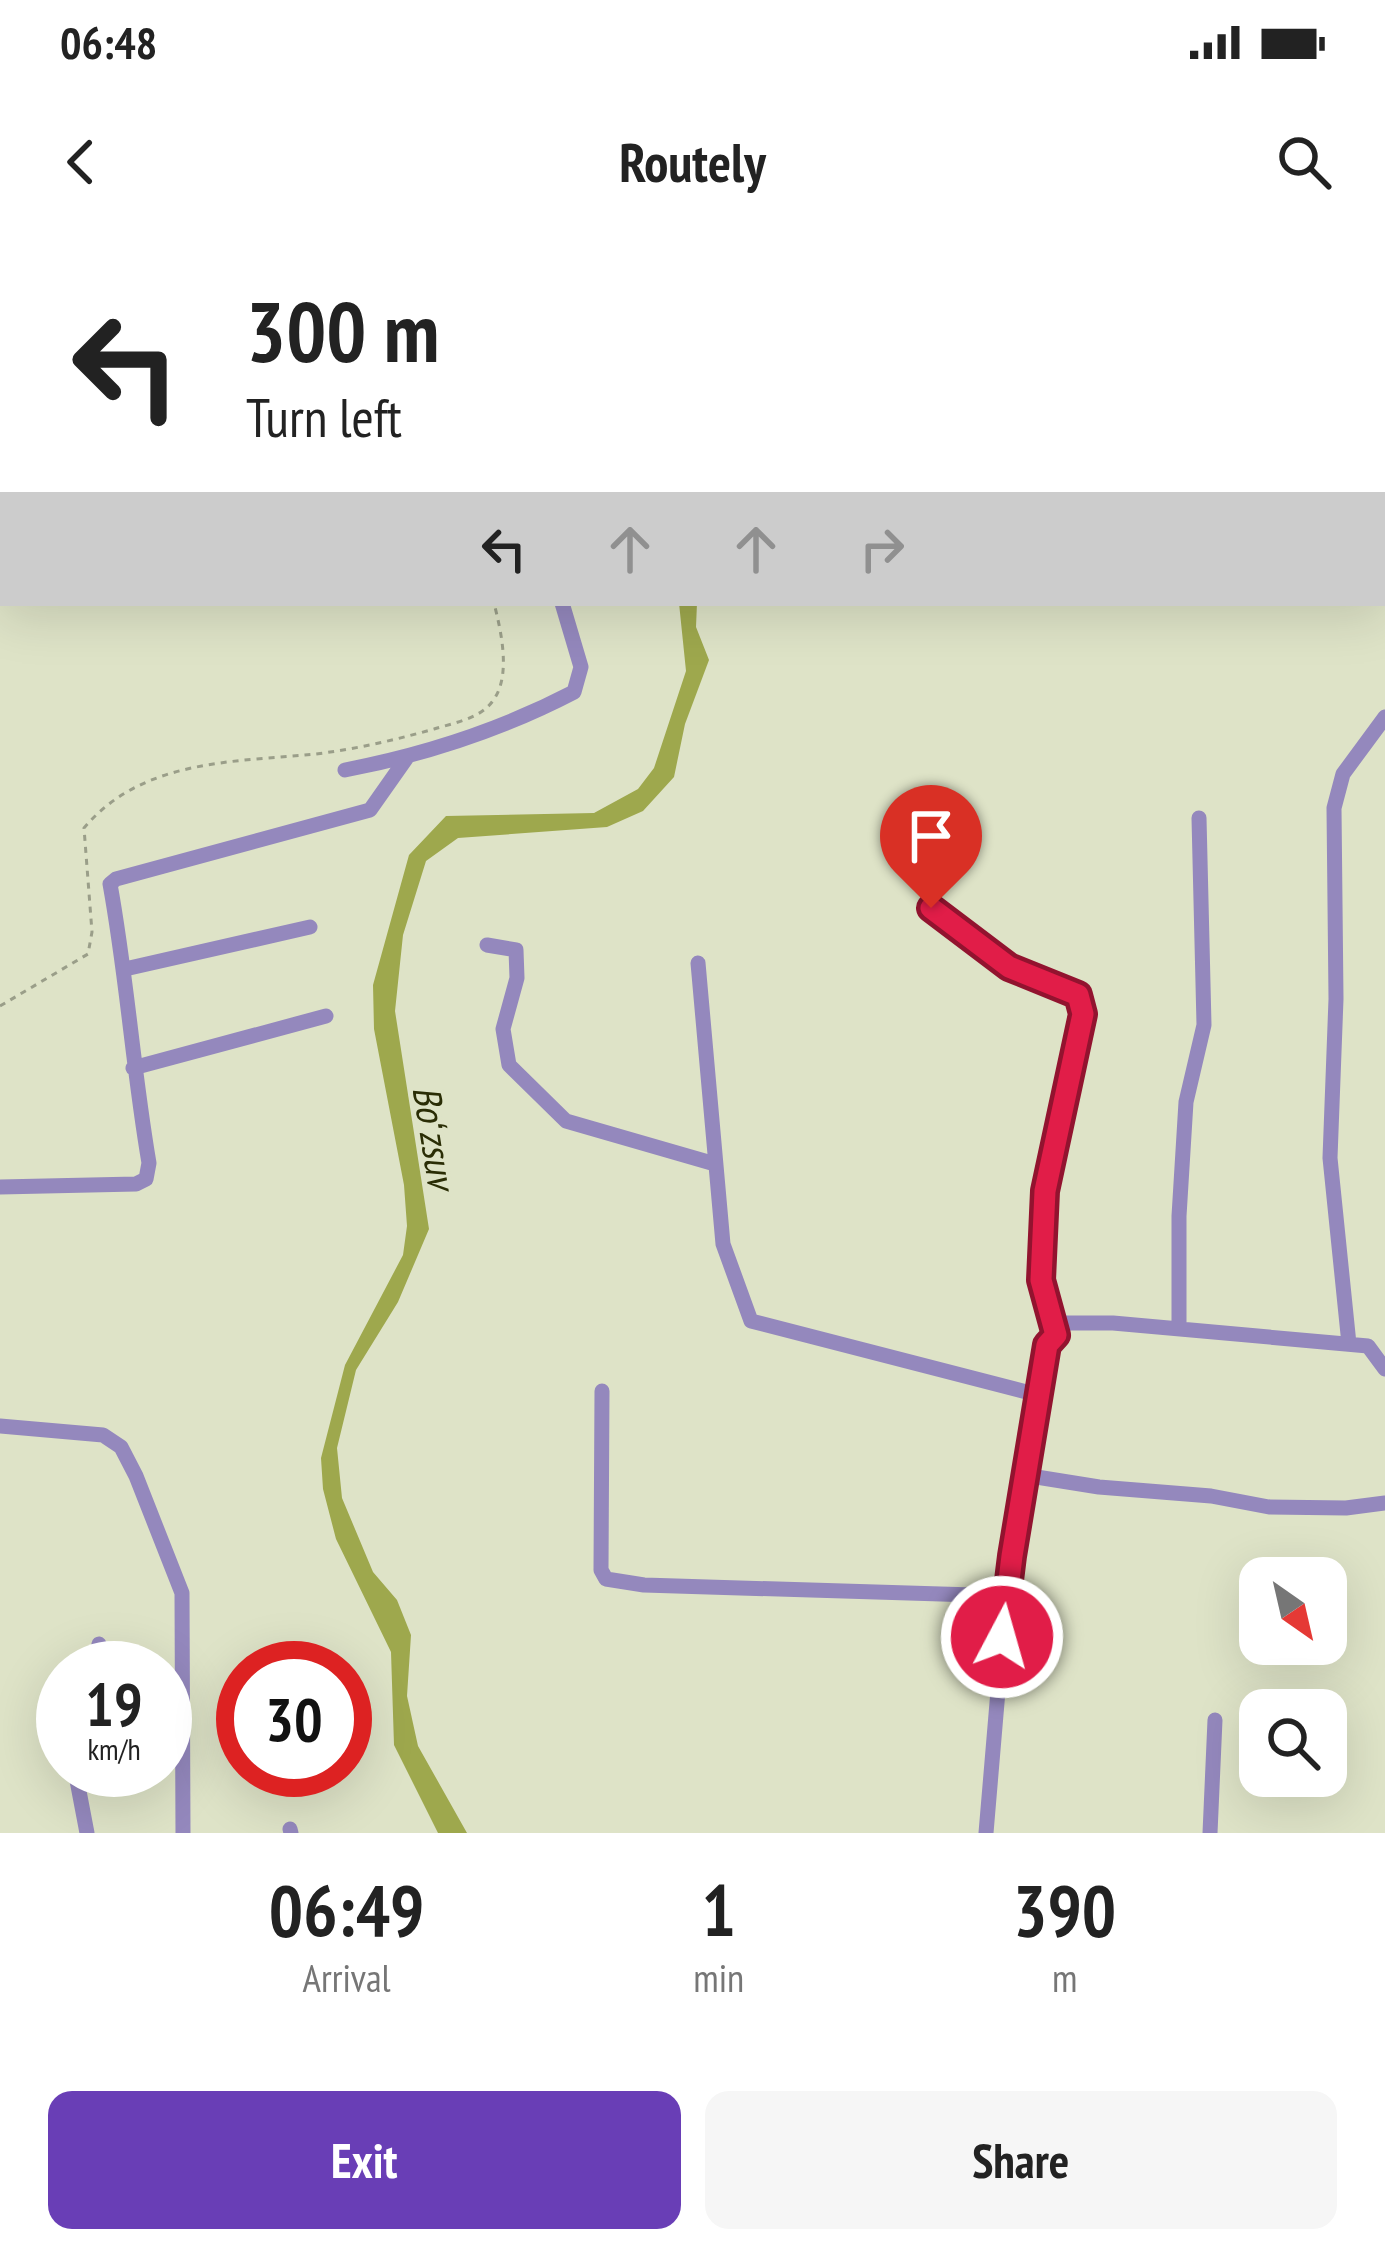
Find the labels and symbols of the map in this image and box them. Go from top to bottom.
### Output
pin [880,785,982,908]
water label: Boʻzsuv [402,1082,469,1197]
north arrow [1239,1557,1347,1665]
position arrow [939,1574,1065,1700]
speed limit sign: 30 [216,1641,372,1797]

